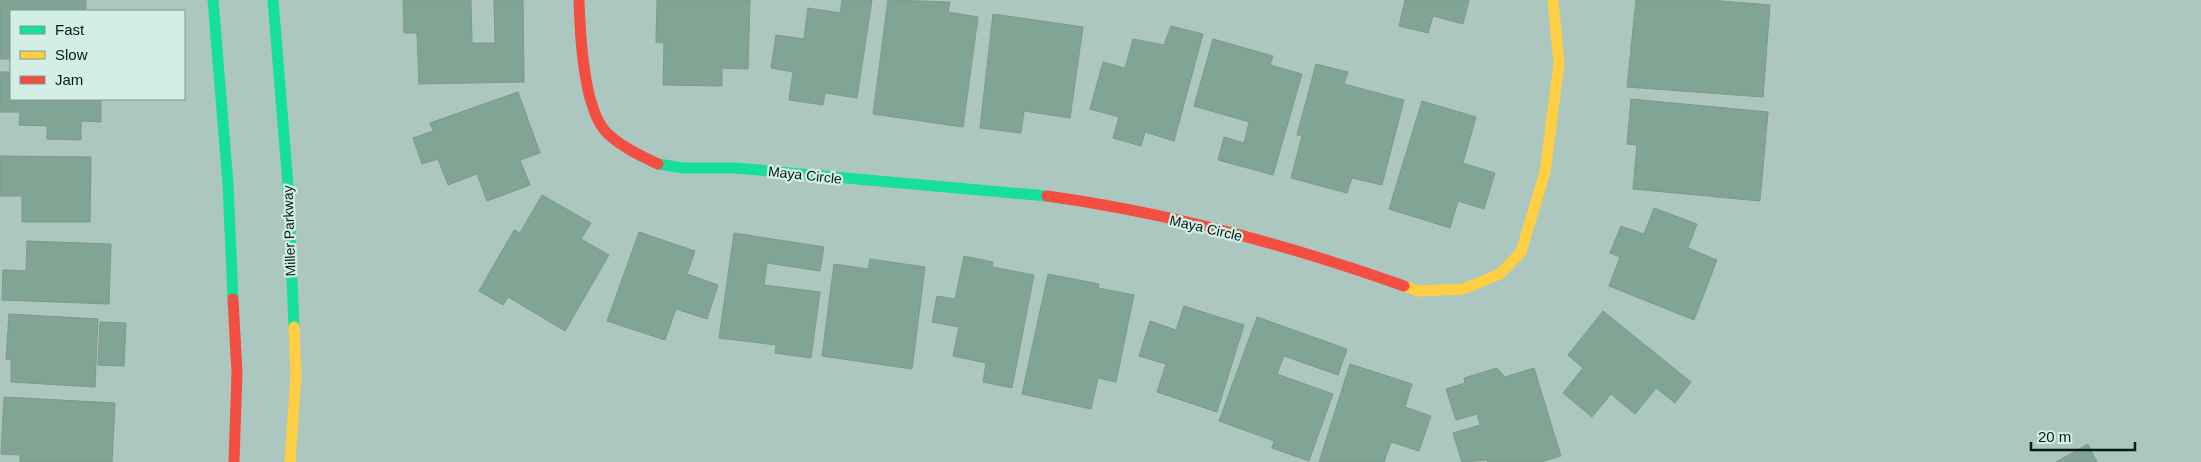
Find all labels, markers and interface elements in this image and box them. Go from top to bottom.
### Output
legend [10,10,185,100]
text: Fast [55,21,85,38]
text: Slow [55,46,88,63]
text: Jam [55,71,83,88]
street label: Maya Circle [767,163,843,187]
street label: Miller Parkway [279,185,299,277]
street label: Maya Circle [1168,212,1244,244]
scale bar [2031,420,2135,452]
text: 20 m [2038,428,2071,445]

